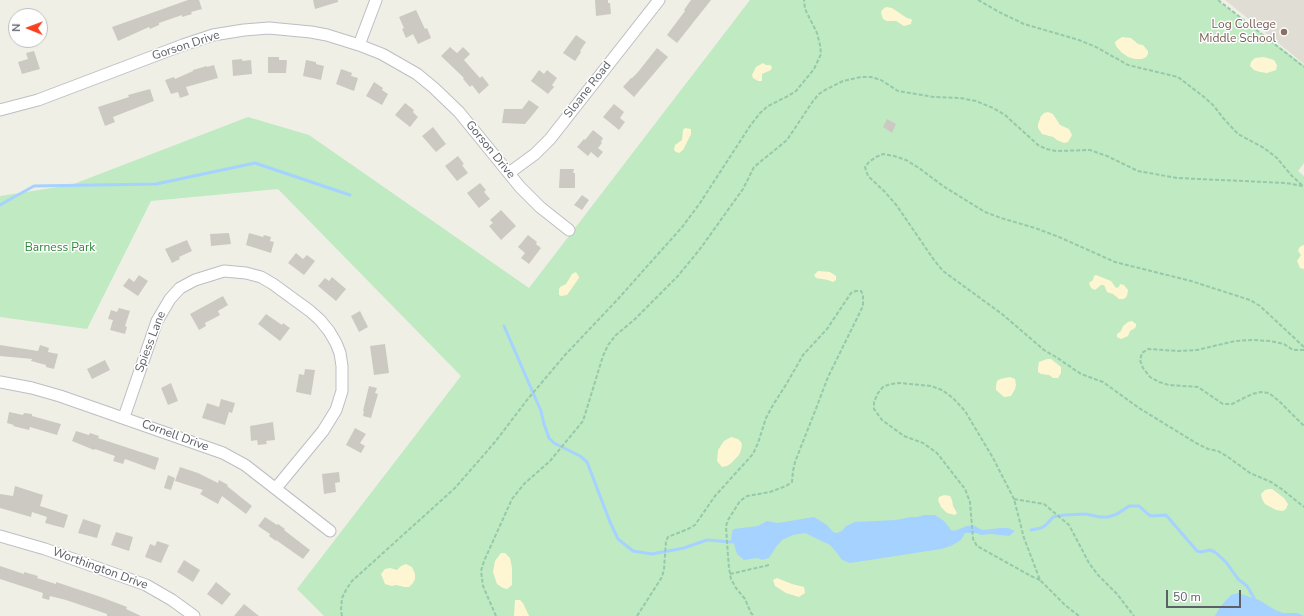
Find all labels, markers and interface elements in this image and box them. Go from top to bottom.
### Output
north arrow [8,8,48,48]
place label: Log College Middle School [1199,18,1276,46]
text: N [9,24,24,32]
marker: Log College Middle School [1279,27,1289,37]
street label: Gorson Drive [150,28,222,64]
street label: Sloane Road [561,59,615,121]
street label: Gorson Drive [462,118,518,182]
park label: Barness Park [25,241,95,255]
street label: Spiess Lane [133,309,169,375]
street label: Cornell Drive [139,417,211,455]
street label: Worthington Drive [50,545,150,593]
scale bar [1168,582,1243,608]
text: 50 m [1173,589,1201,605]

